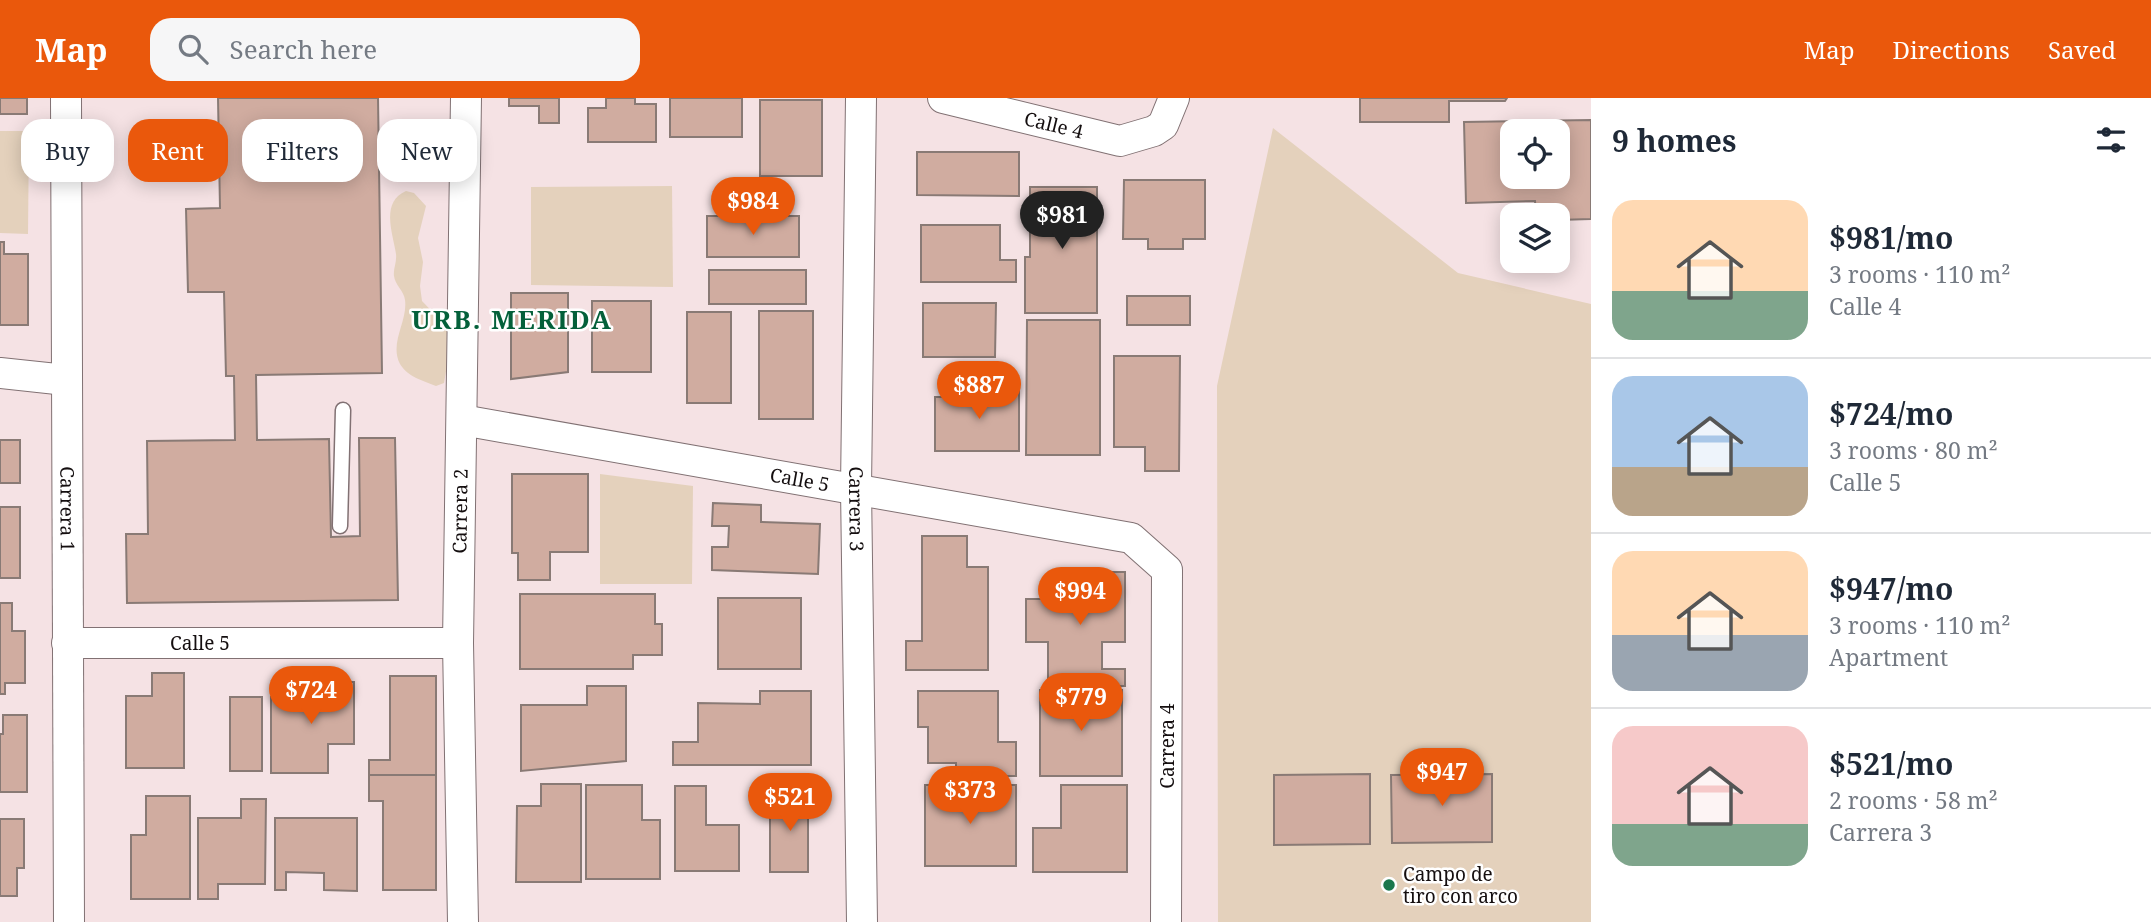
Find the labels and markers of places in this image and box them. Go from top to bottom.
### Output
pin: $984 [712,178,794,237]
pin: $981 [1021,192,1103,251]
pin: $887 [938,362,1020,421]
pin: $994 [1039,568,1121,627]
pin: $724 [270,666,352,726]
pin: $779 [1040,674,1122,733]
pin: $947 [1401,748,1483,808]
pin: $373 [929,766,1011,826]
pin: $521 [749,774,831,833]
place label: Campo de tiro con arco [1403,861,1518,909]
marker: Campo de tiro con arco [1381,877,1397,893]

